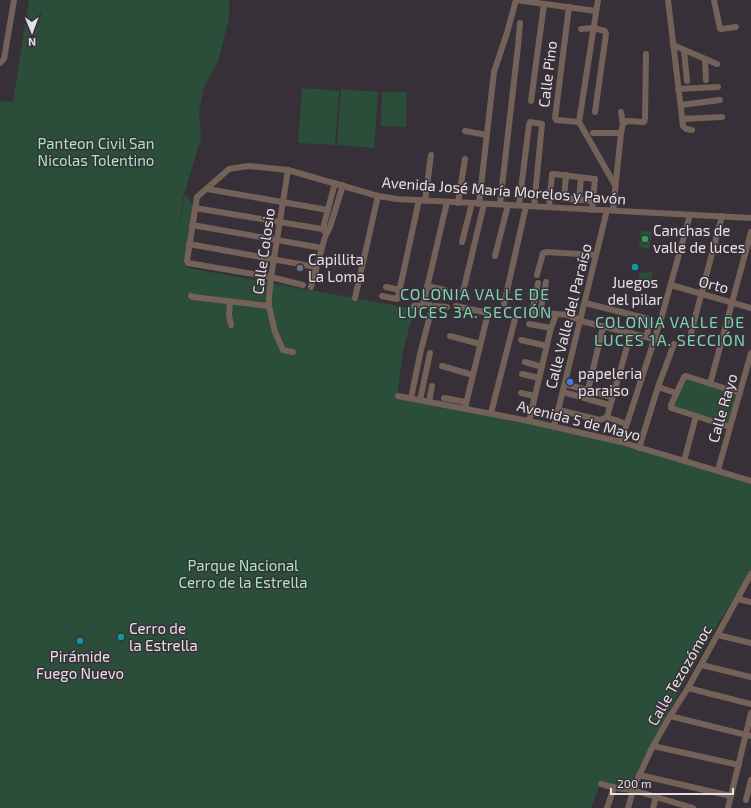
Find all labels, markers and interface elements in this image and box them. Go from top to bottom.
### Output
north arrow [12,12,52,52]
text: N [28,36,36,49]
street label: Calle Pino [534,40,560,108]
park label: Panteon Civil San Nicolas Tolentino [38,134,154,169]
street label: Avenida José María Morelos y Pavón [381,172,627,208]
street label: Calle Colosio [248,207,278,295]
place label: Canchas de valle de luces [653,221,745,256]
marker: Canchas de valle de luces [640,234,650,244]
street label: Calle Valle del Paraíso [541,241,595,391]
place label: Capillita La Loma [308,250,365,285]
marker: Juegos del pilar [630,262,640,272]
marker: Capillita La Loma [295,263,305,273]
street label: Orto [697,271,731,297]
place label: Juegos del pilar [607,273,663,308]
district label: COLONIA VALLE DE LUCES 3A. SECCIÓN [398,284,552,321]
district label: COLONIA VALLE DE LUCES 1A. SECCIÓN [594,312,746,349]
place label: papeleria paraiso [578,364,642,399]
street label: Calle Rayo [704,371,740,445]
marker: papeleria paraiso [565,377,575,387]
street label: Avenida 5 de Mayo [515,396,643,444]
park label: Parque Nacional Cerro de la Estrella [178,556,308,591]
place label: Cerro de la Estrella [129,619,198,654]
street label: Calle Tezozómoc [643,622,715,728]
marker: Cerro de la Estrella [116,632,126,642]
marker: Pirámide Fuego Nuevo [75,636,85,646]
place label: Pirámide Fuego Nuevo [36,647,124,682]
scale bar [611,770,733,796]
text: 200 m [617,776,651,790]

